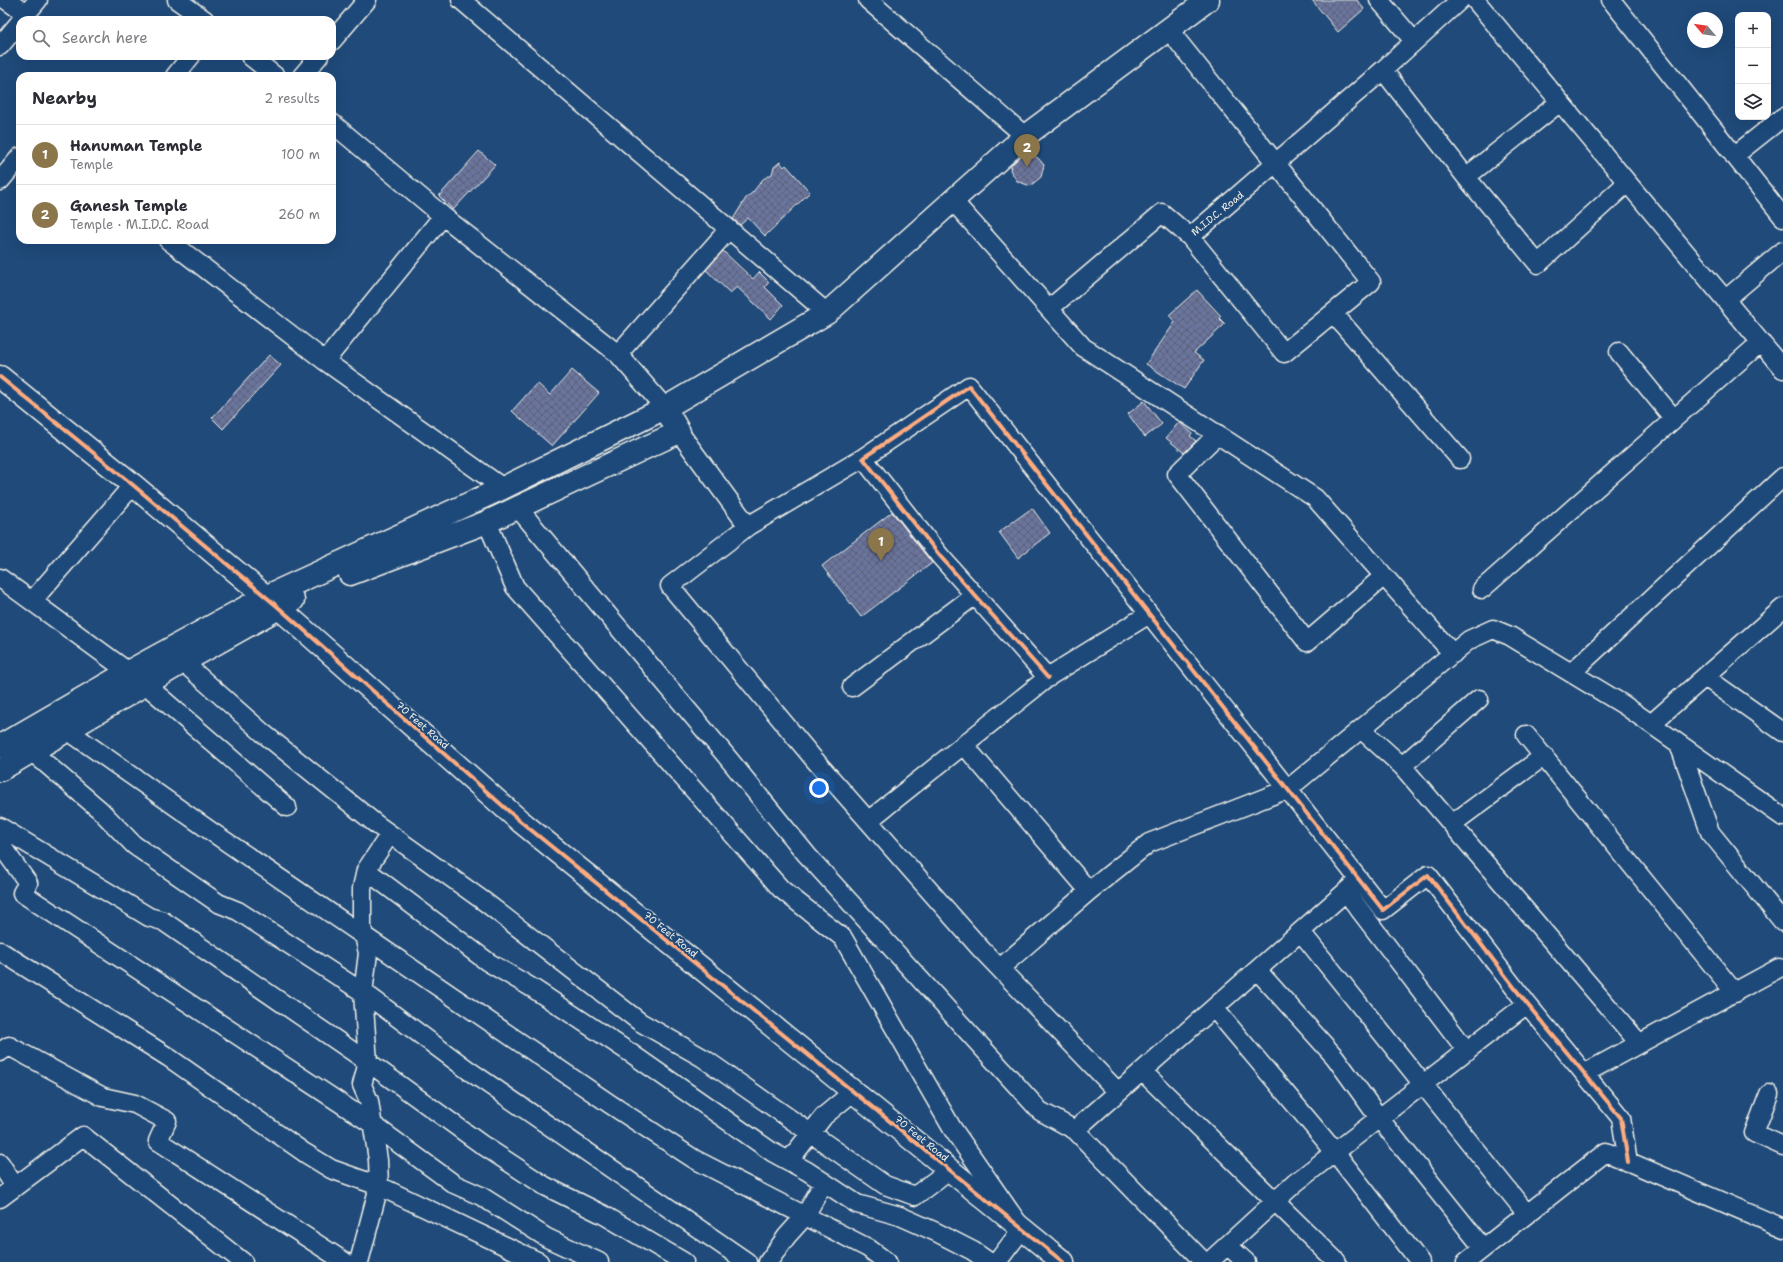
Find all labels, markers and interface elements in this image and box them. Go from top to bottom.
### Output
north arrow [1687,12,1723,48]
map controls [1735,12,1771,120]
button: + [1735,12,1771,48]
search box [16,16,336,60]
icon: search [30,27,52,49]
text: Search here [62,28,148,48]
button: − [1735,48,1771,84]
button: layers [1735,84,1771,120]
text: Nearby [32,87,97,109]
text: 2 results [264,90,320,107]
pin: 2 [1014,134,1040,167]
text: Hanuman Temple [70,136,202,156]
text: 1 [42,146,48,163]
text: 100 m [281,146,320,163]
text: Temple [70,156,113,173]
street label: M.I.D.C. Road [1188,188,1247,239]
text: Ganesh Temple [70,196,188,216]
text: 2 [40,206,50,223]
text: 260 m [278,206,320,223]
text: Temple · M.I.D.C. Road [70,216,209,233]
pin: 1 [868,528,894,561]
street label: 70 Feet Road [393,699,452,752]
your location [809,778,829,798]
street label: 70 Feet Road [641,908,701,961]
street label: 70 Feet Road [892,1112,952,1165]

